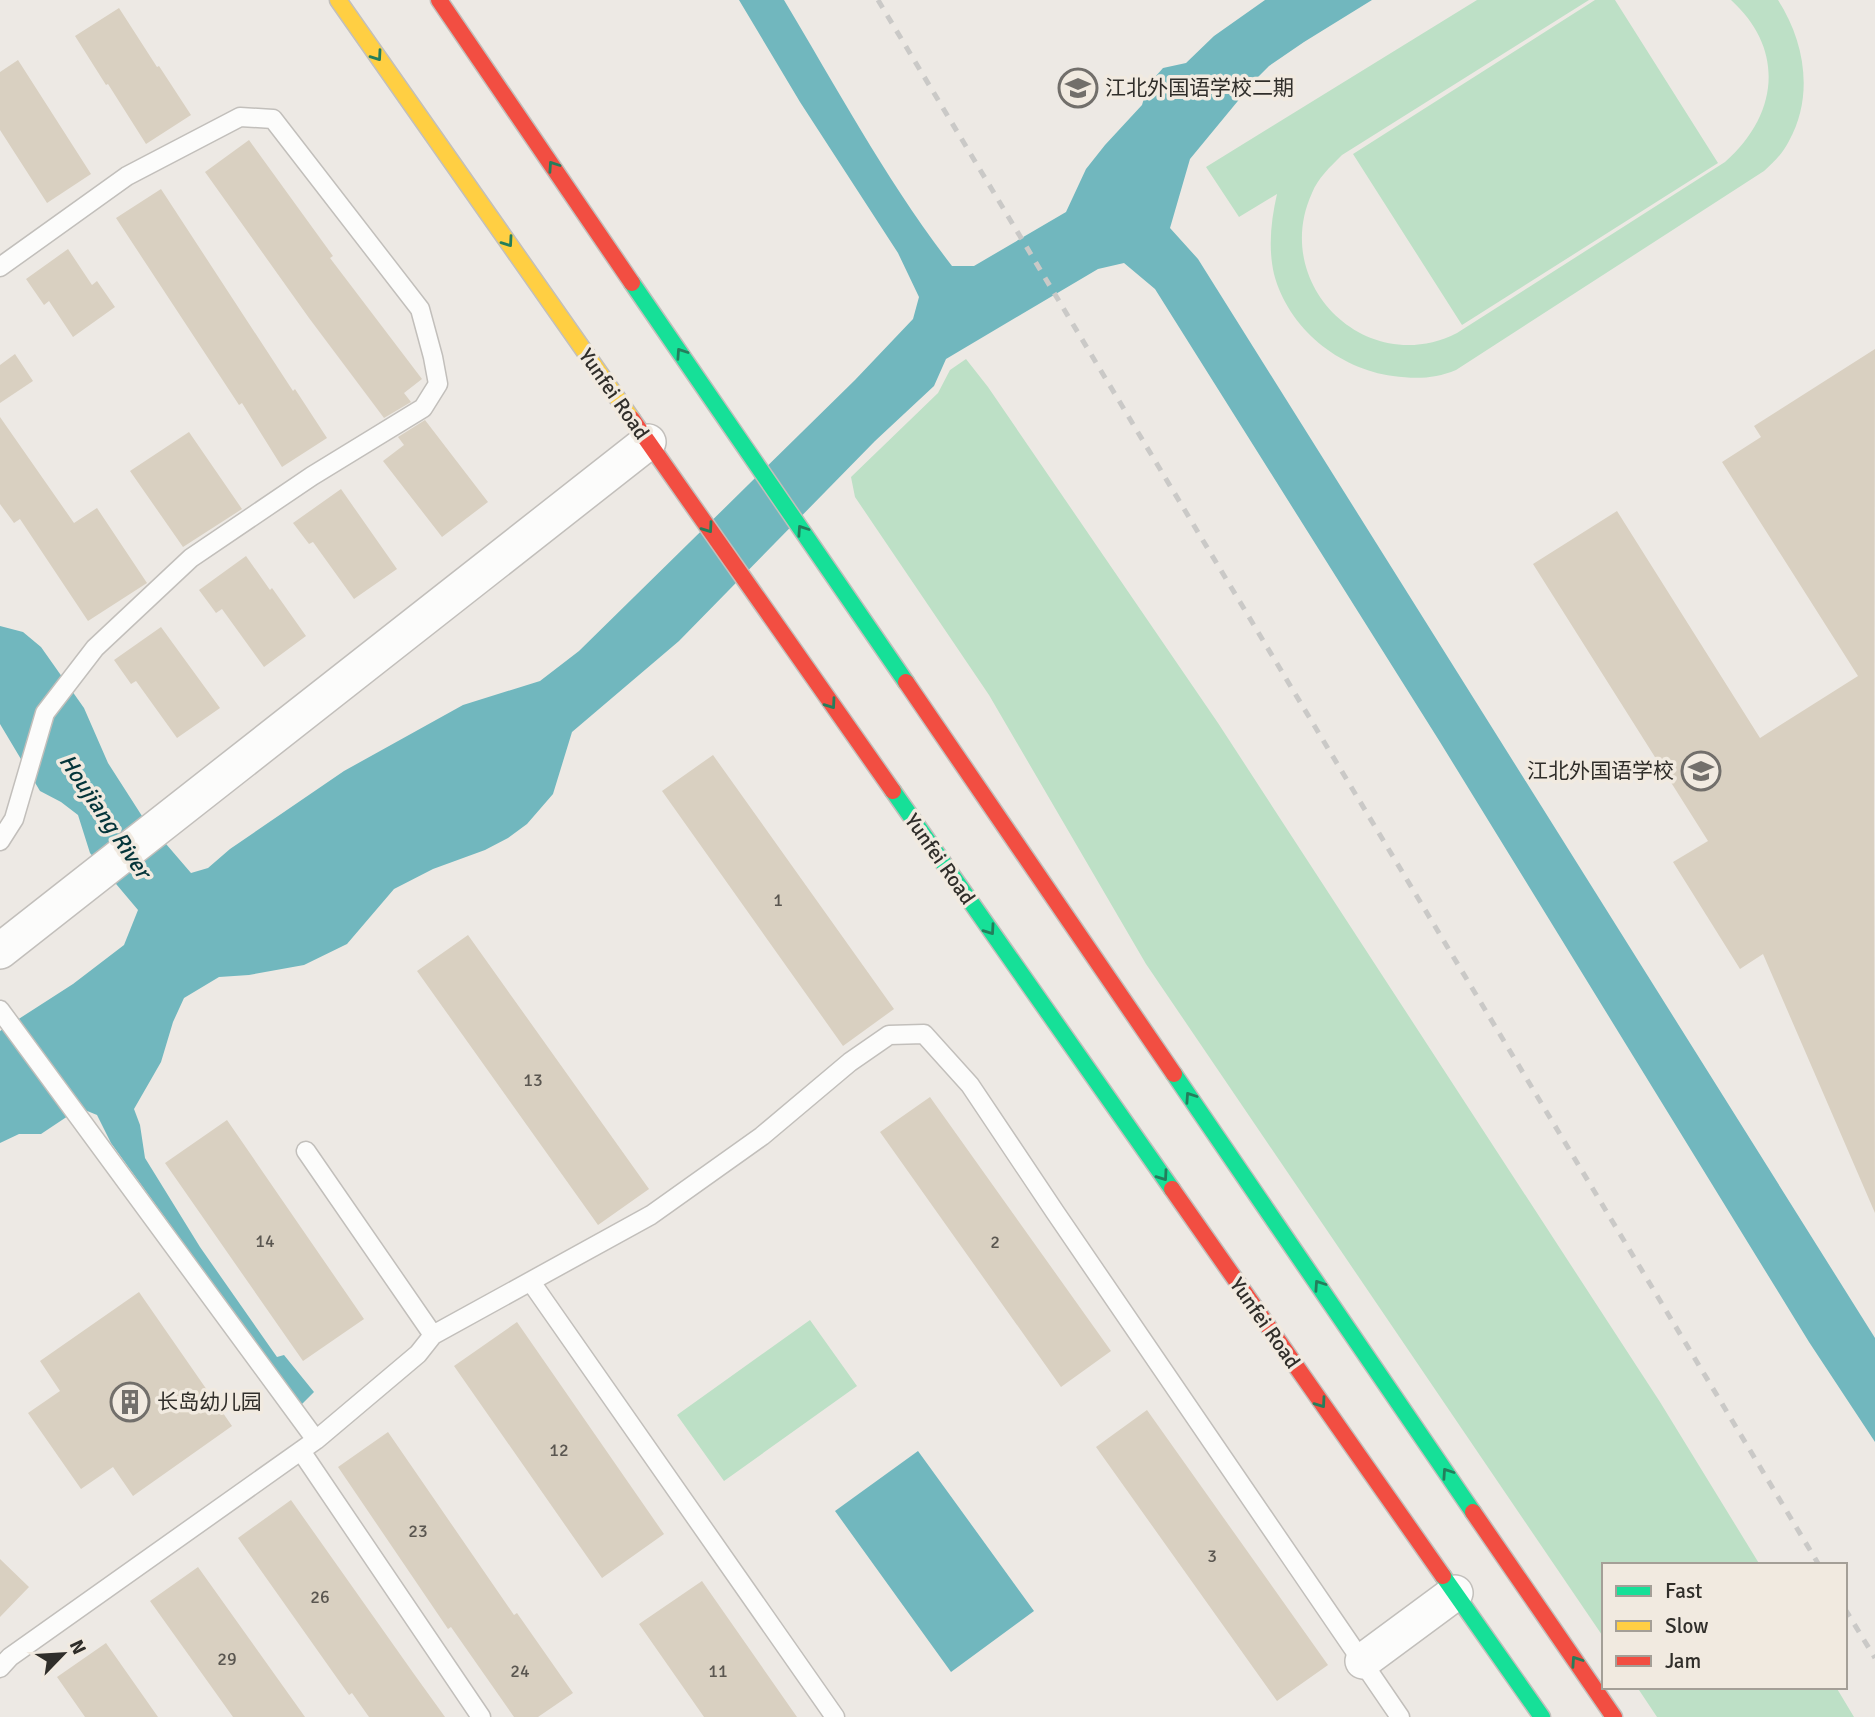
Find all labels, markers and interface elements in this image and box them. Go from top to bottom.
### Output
one-way arrow [369,48,381,61]
school or university icon: 江北外国语学校二期 [1057,67,1099,109]
place label: 江北外国语学校二期 [1105,75,1294,101]
one-way arrow [548,161,561,174]
one-way arrow [499,234,512,247]
street label: Yunfei Road [573,343,655,445]
one-way arrow [676,348,689,361]
one-way arrow [700,520,712,533]
one-way arrow [798,525,810,538]
one-way arrow [823,696,835,709]
water label: Houjiang River [53,748,159,887]
school or university icon: 江北外国语学校 [1680,750,1722,792]
place label: 江北外国语学校 [1527,758,1674,784]
street label: Yunfei Road [899,808,981,910]
house number: 1 [773,889,783,911]
one-way arrow [982,922,994,935]
house number: 13 [523,1069,543,1091]
one-way arrow [1185,1092,1198,1105]
one-way arrow [1154,1168,1167,1181]
house number: 14 [255,1230,275,1252]
house number: 2 [990,1231,1000,1253]
street label: Yunfei Road [1224,1272,1306,1374]
one-way arrow [1315,1280,1327,1293]
building icon: 长岛幼儿园 [109,1381,151,1423]
place label: 长岛幼儿园 [157,1389,262,1415]
one-way arrow [1313,1395,1325,1408]
house number: 12 [549,1439,569,1461]
one-way arrow [1443,1468,1455,1481]
house number: 23 [408,1520,428,1542]
house number: 3 [1207,1545,1217,1567]
legend [1602,1563,1847,1689]
text: Fast [1665,1578,1702,1604]
house number: 26 [310,1586,330,1608]
text: Slow [1665,1613,1709,1639]
north arrow [28,1619,98,1689]
text: N [64,1636,91,1658]
house number: 29 [217,1648,237,1670]
text: Jam [1665,1648,1701,1674]
one-way arrow [1572,1656,1584,1669]
house number: 24 [510,1660,530,1682]
house number: 11 [708,1660,728,1682]

